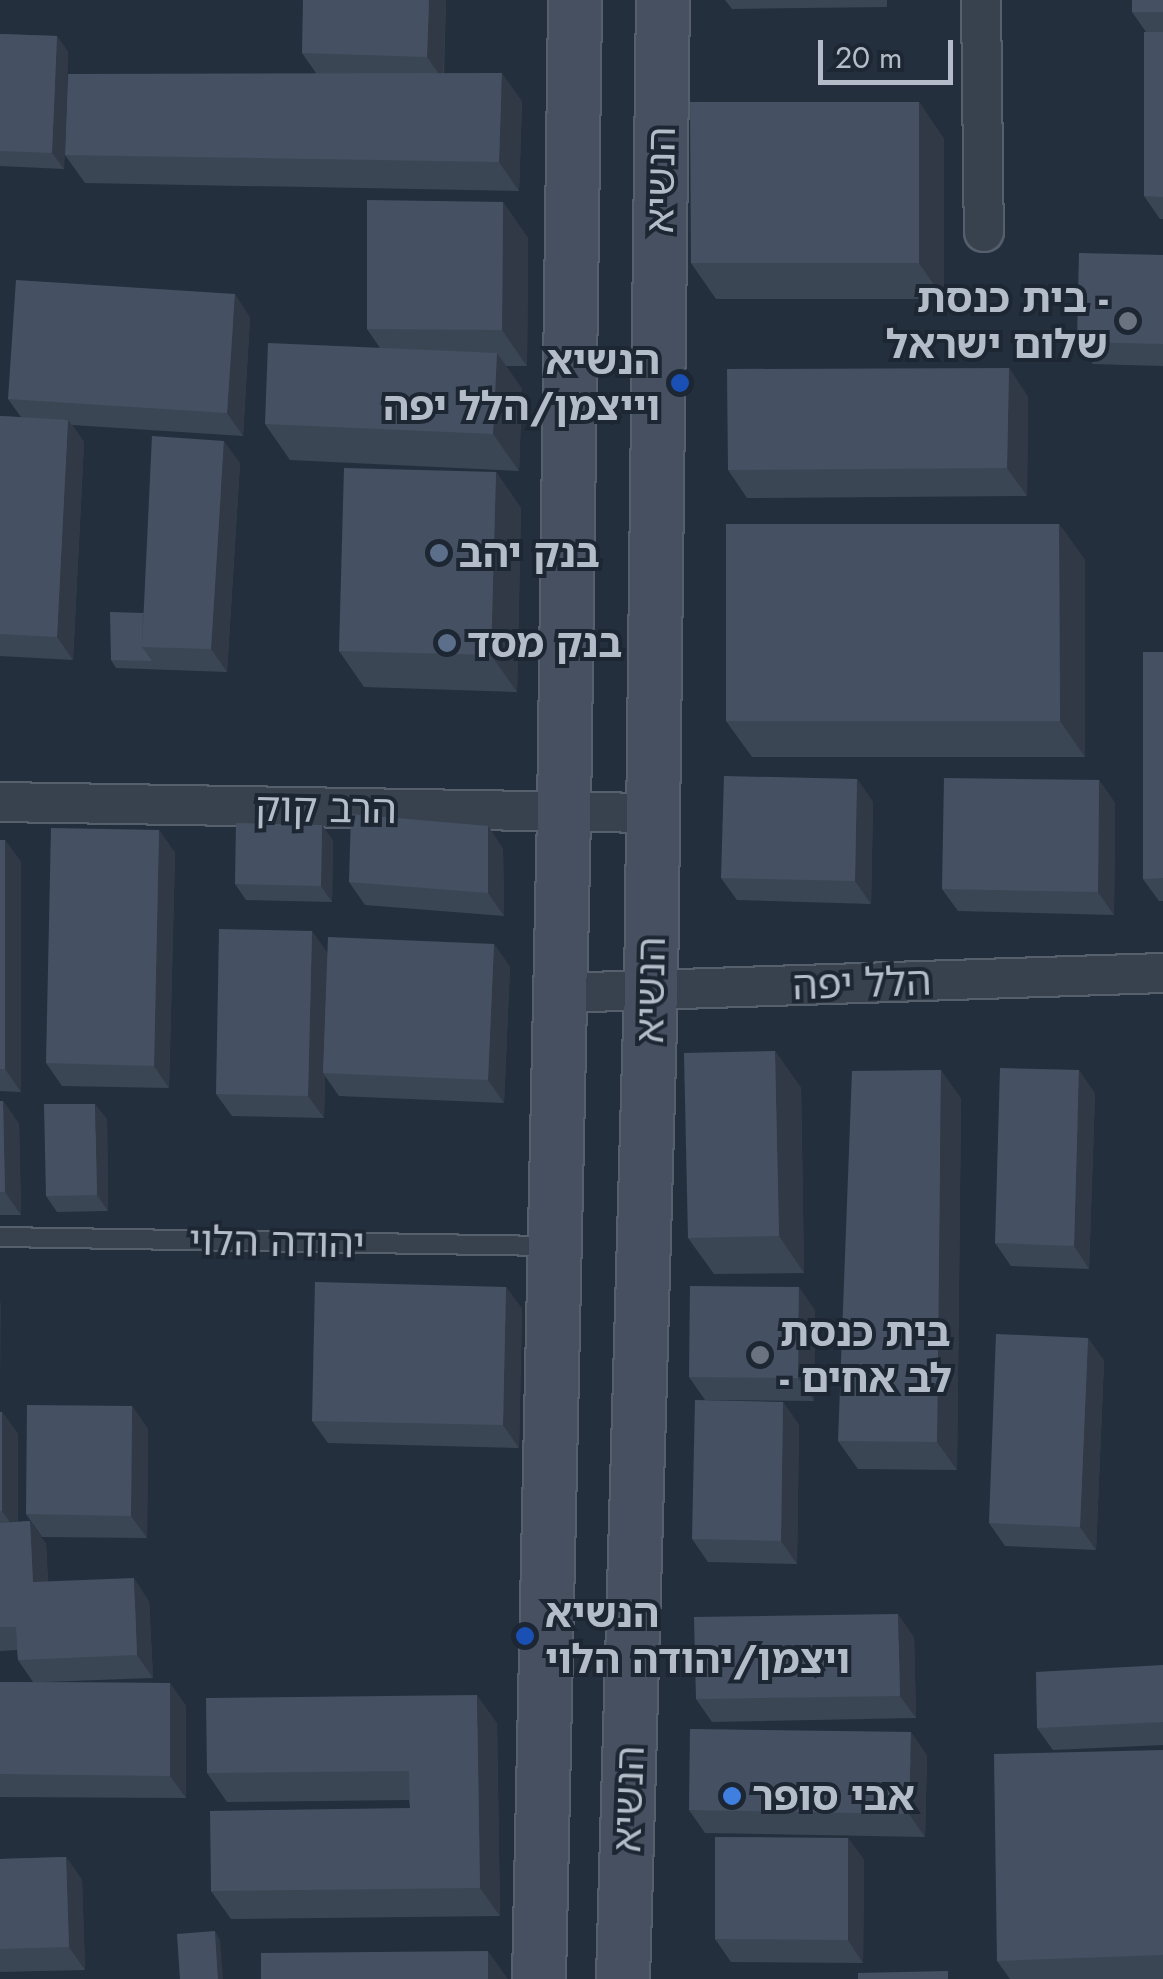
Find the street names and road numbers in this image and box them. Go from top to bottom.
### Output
street label: הנשיא [635,126,685,234]
street label: הרב קוק [255,783,397,833]
street label: הנשיא [625,936,675,1044]
street label: הלל יפה [792,957,932,1009]
street label: יהודה הלוי [189,1216,365,1268]
street label: הנשיא [602,1745,654,1853]

